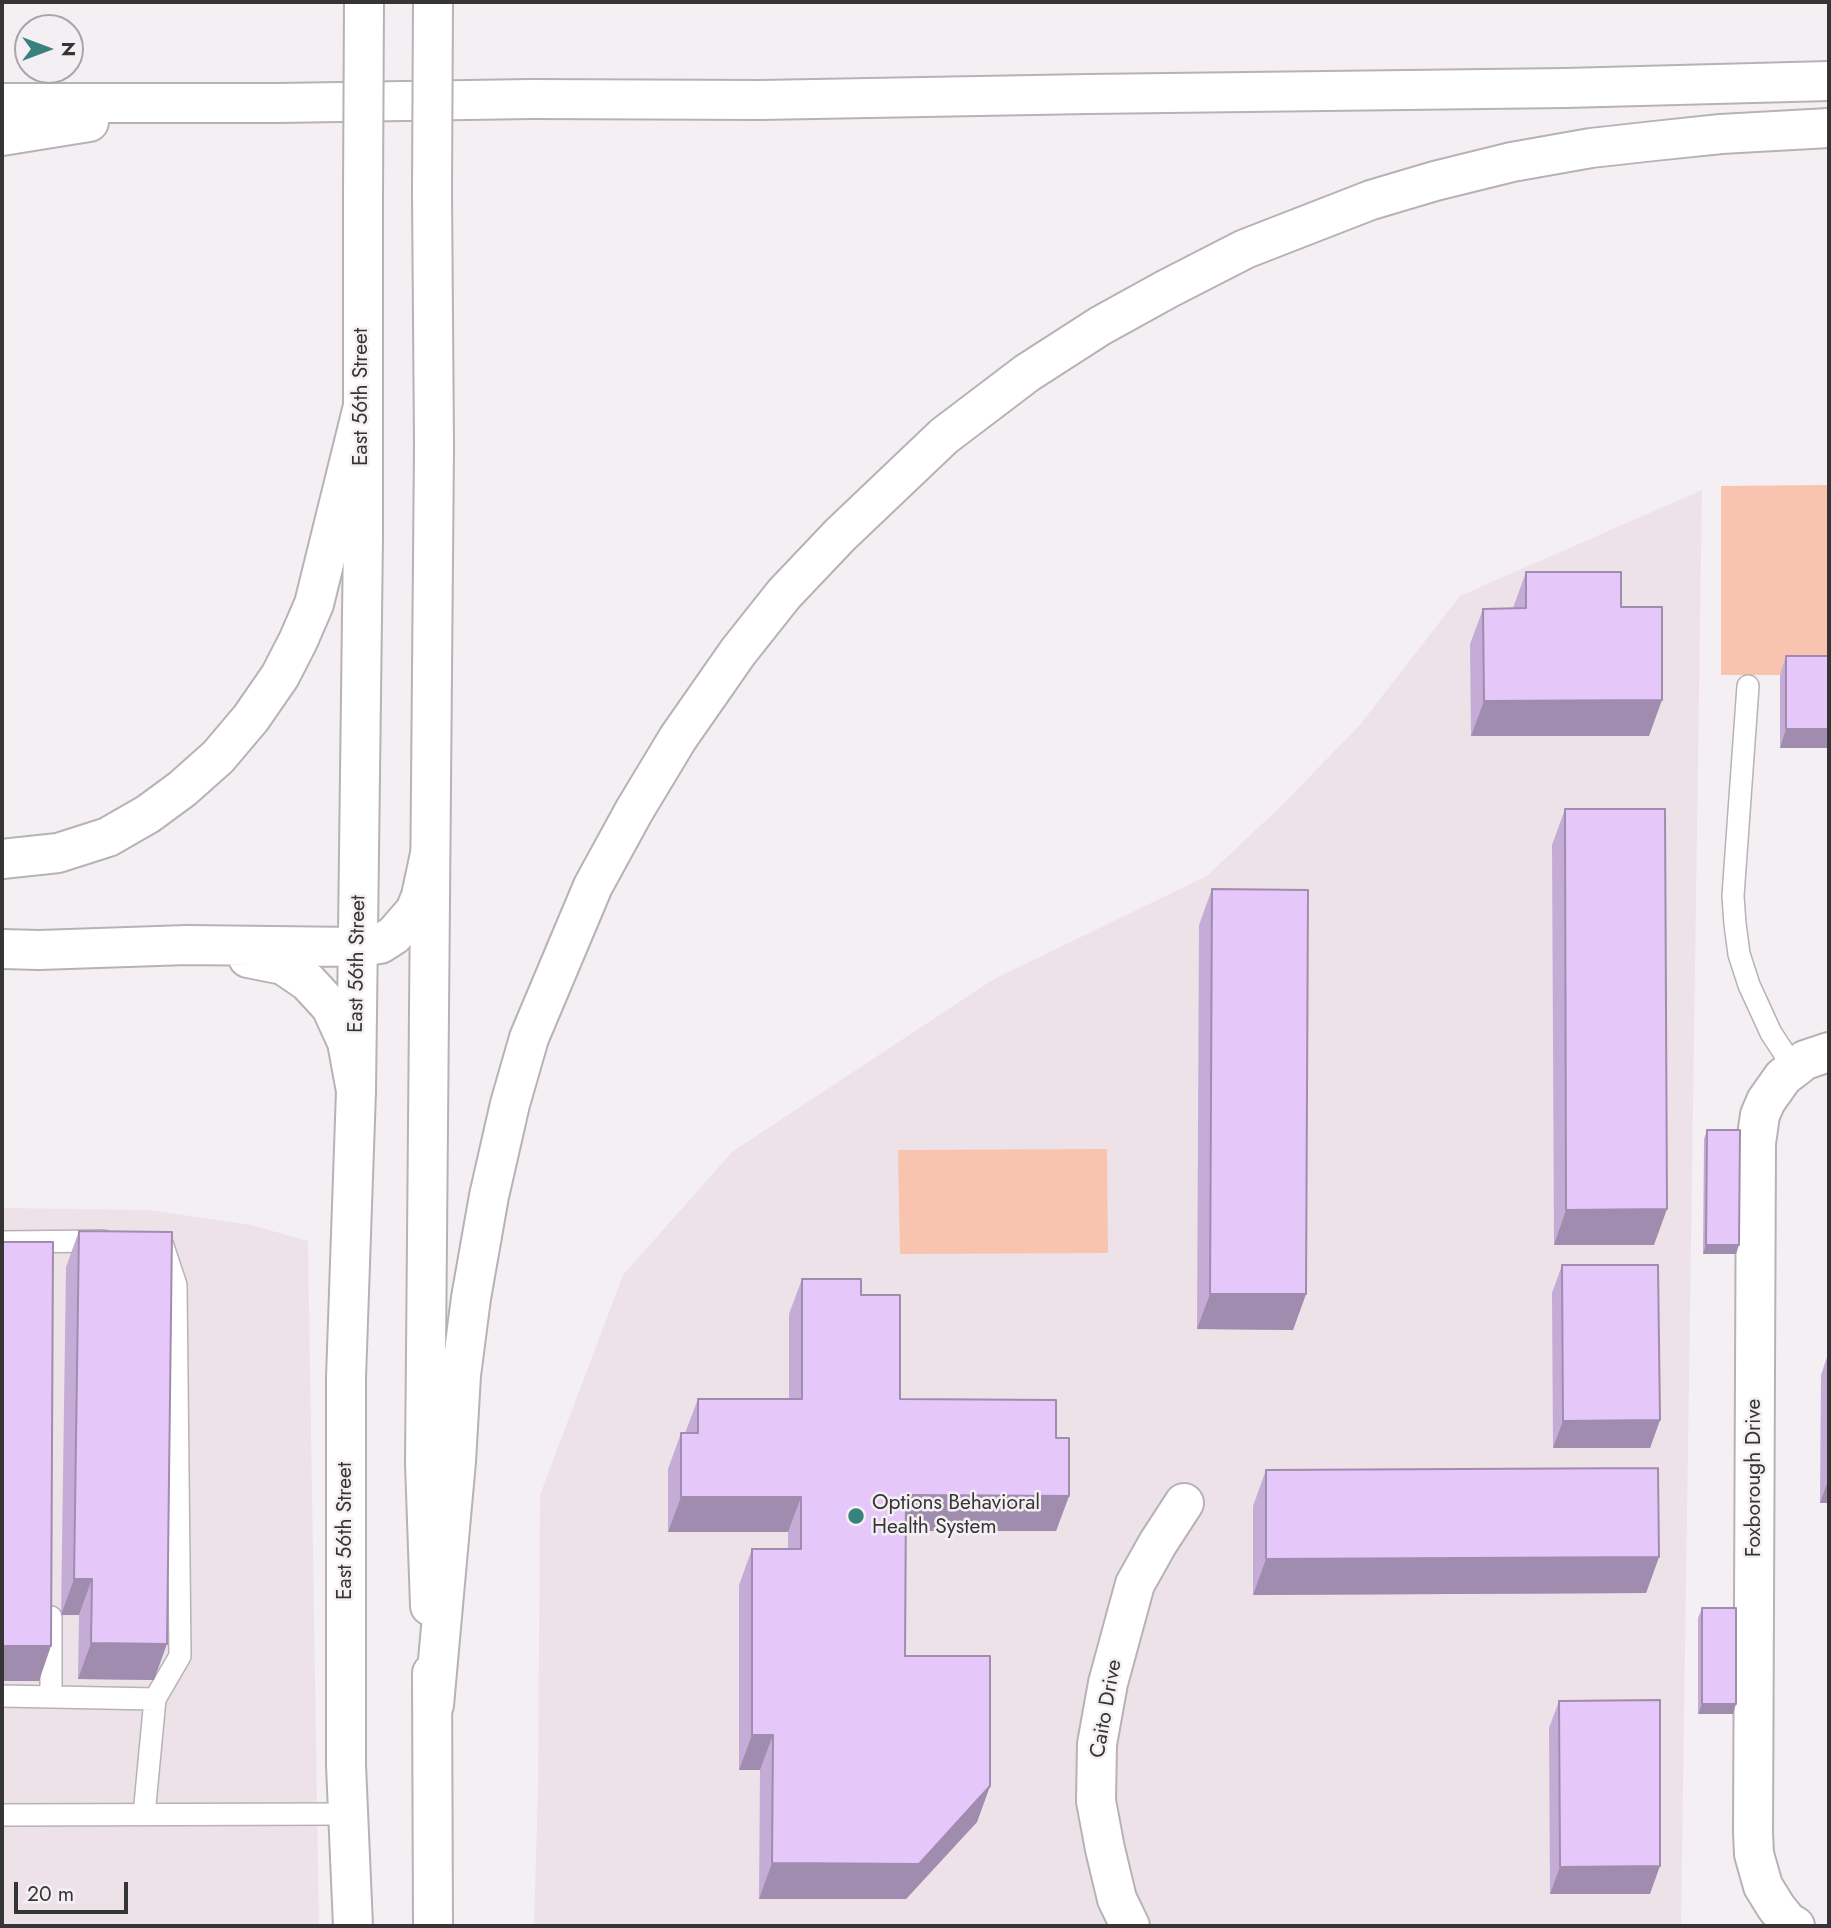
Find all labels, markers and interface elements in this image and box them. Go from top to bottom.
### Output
north arrow [14,14,84,84]
text: N [55,41,82,57]
street label: East 56th Street [349,328,375,466]
street label: East 56th Street [344,895,372,1033]
street label: Foxborough Drive [1742,1399,1768,1557]
street label: East 56th Street [333,1462,359,1600]
place label: Options Behavioral Health System [872,1491,1040,1541]
marker: Options Behavioral Health System [846,1506,866,1526]
street label: Caito Drive [1086,1658,1128,1760]
scale bar [18,1868,131,1912]
text: 20 m [27,1879,74,1909]

